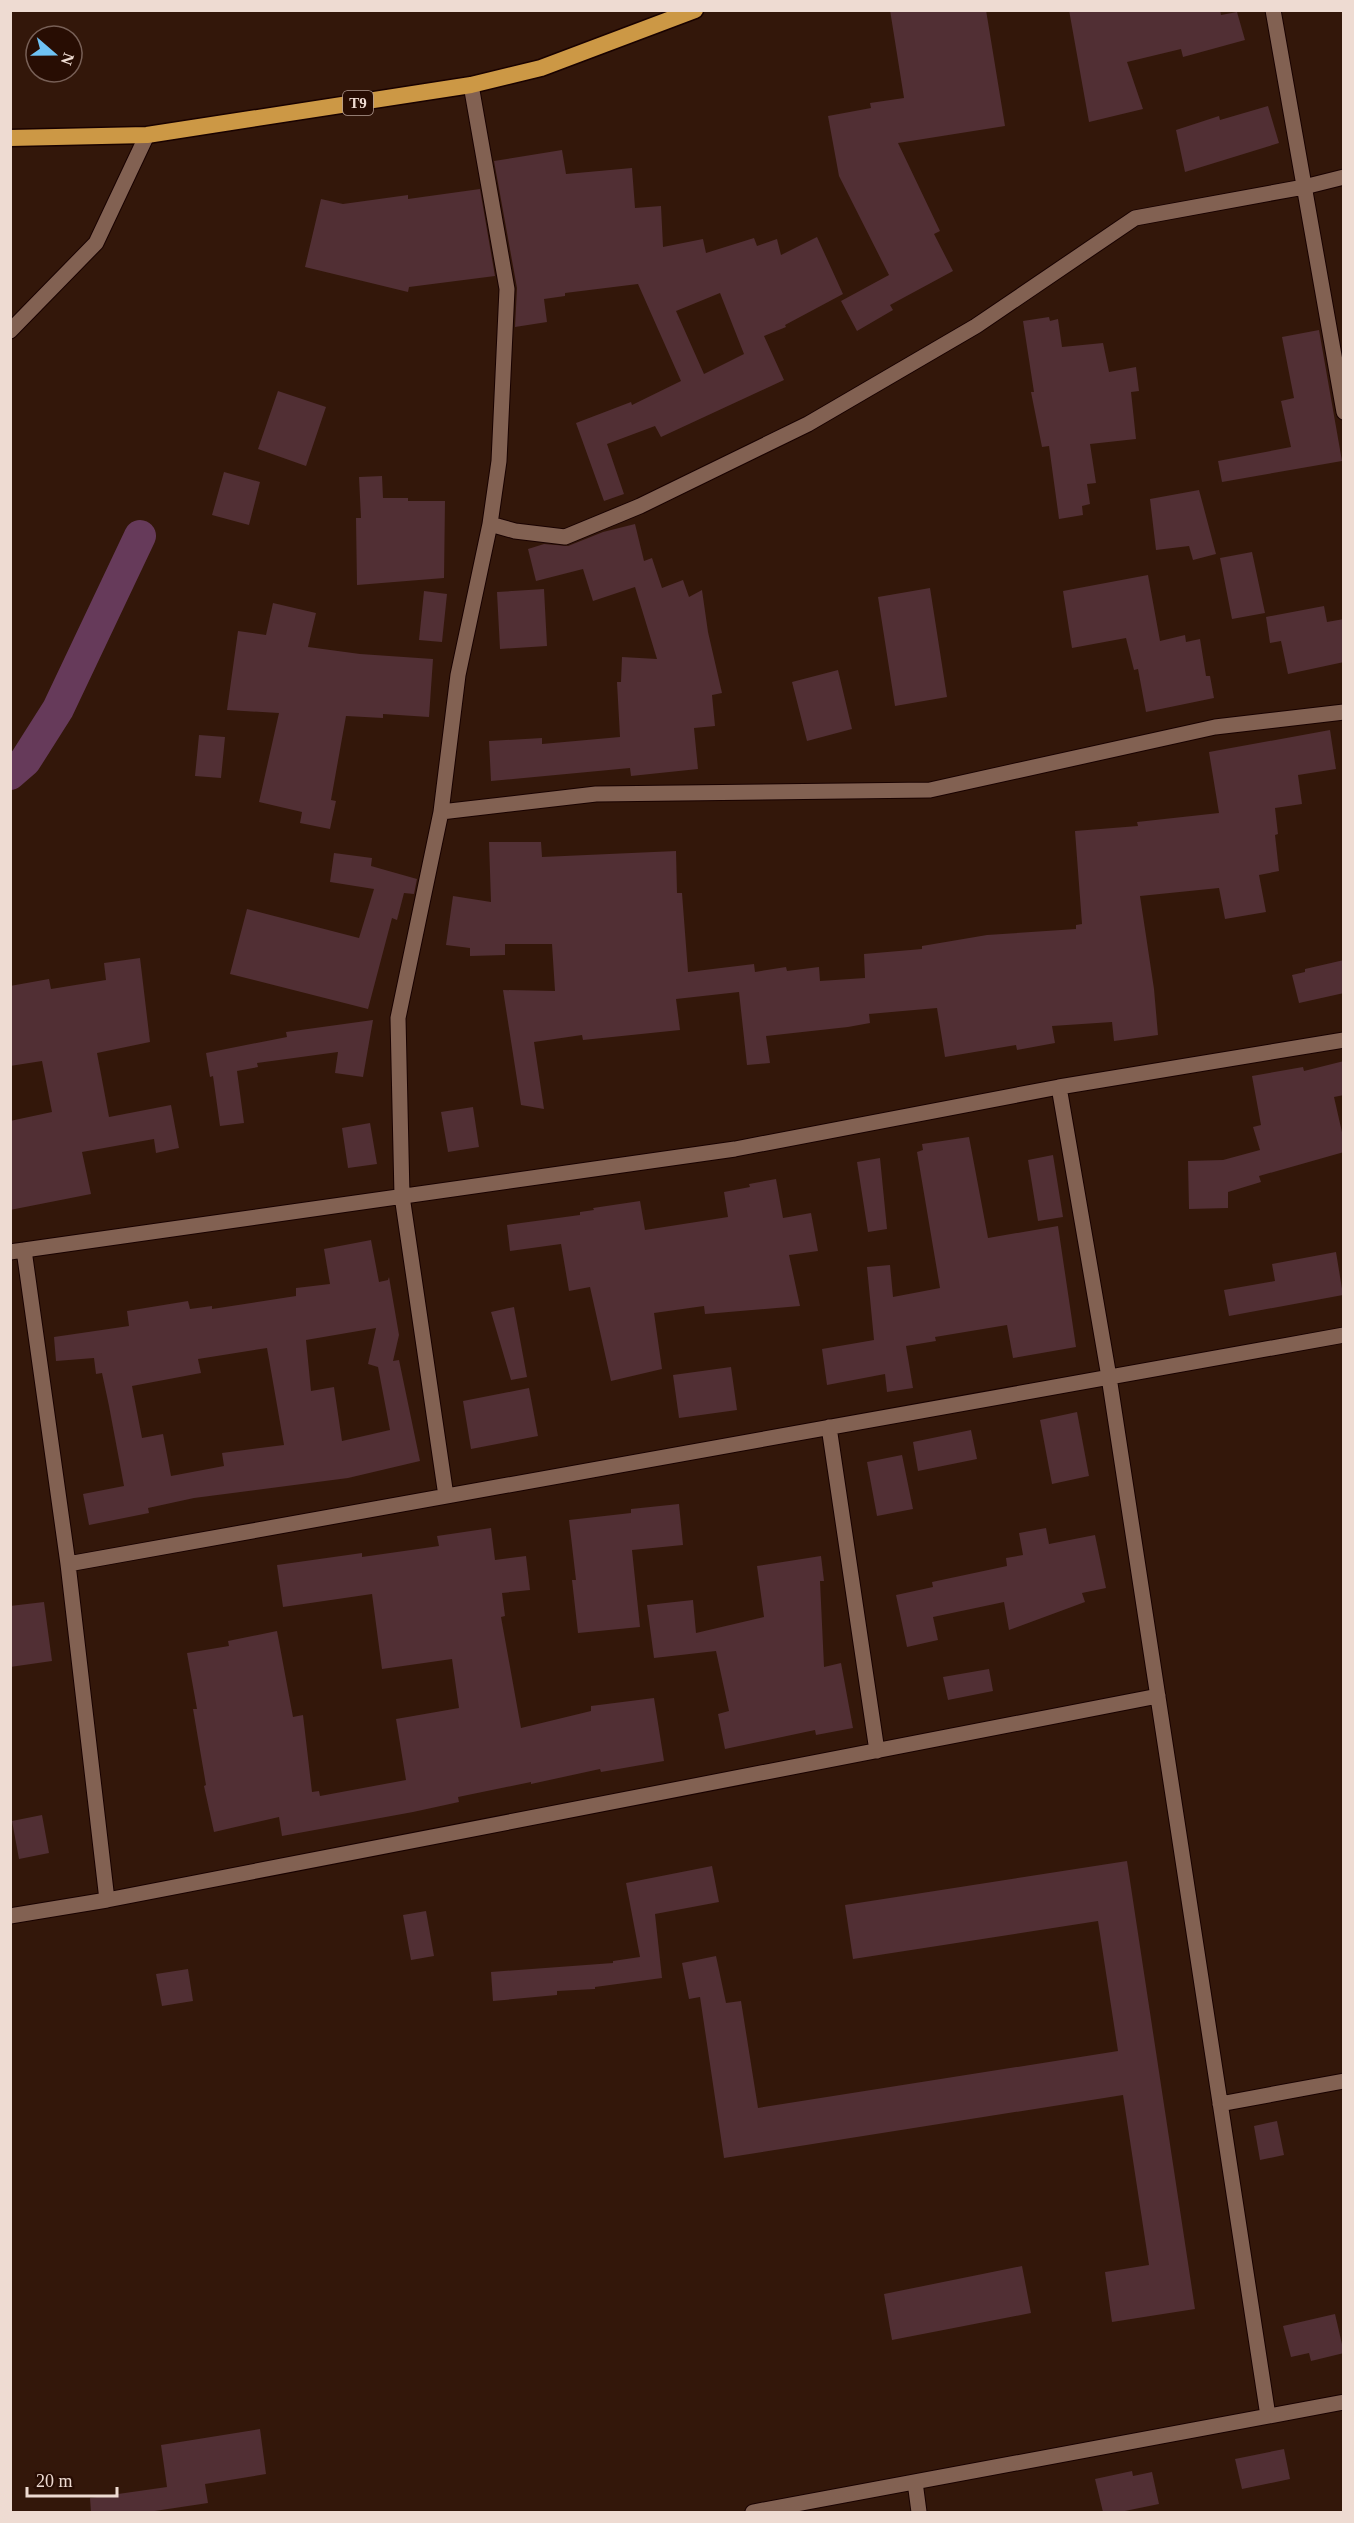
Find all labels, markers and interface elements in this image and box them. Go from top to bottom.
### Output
north arrow [24,24,84,84]
text: N [58,51,78,68]
road number: T9 [343,91,373,115]
scale bar [27,2460,117,2498]
text: 20 m [36,2471,73,2491]

